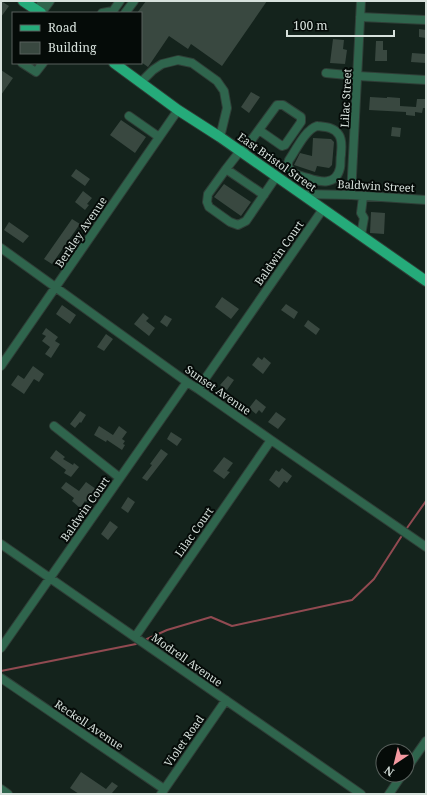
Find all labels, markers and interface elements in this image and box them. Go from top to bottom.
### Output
legend [12,12,142,64]
scale bar [287,12,394,38]
text: 100 m [293,17,328,34]
text: Road [48,19,78,36]
text: Building [48,39,97,56]
street label: Lilac Street [336,68,355,128]
street label: East Bristol Street [235,129,320,194]
street label: Baldwin Street [337,176,415,195]
street label: Berkley Avenue [51,193,110,270]
street label: Baldwin Court [251,217,306,288]
street label: Sunset Avenue [182,361,254,418]
street label: Baldwin Court [57,473,112,544]
street label: Lilac Court [171,504,216,560]
street label: Modrell Avenue [149,630,226,690]
street label: Reckell Avenue [52,696,127,753]
street label: Violet Road [160,712,207,770]
north arrow [375,743,415,783]
text: N [381,763,397,780]

